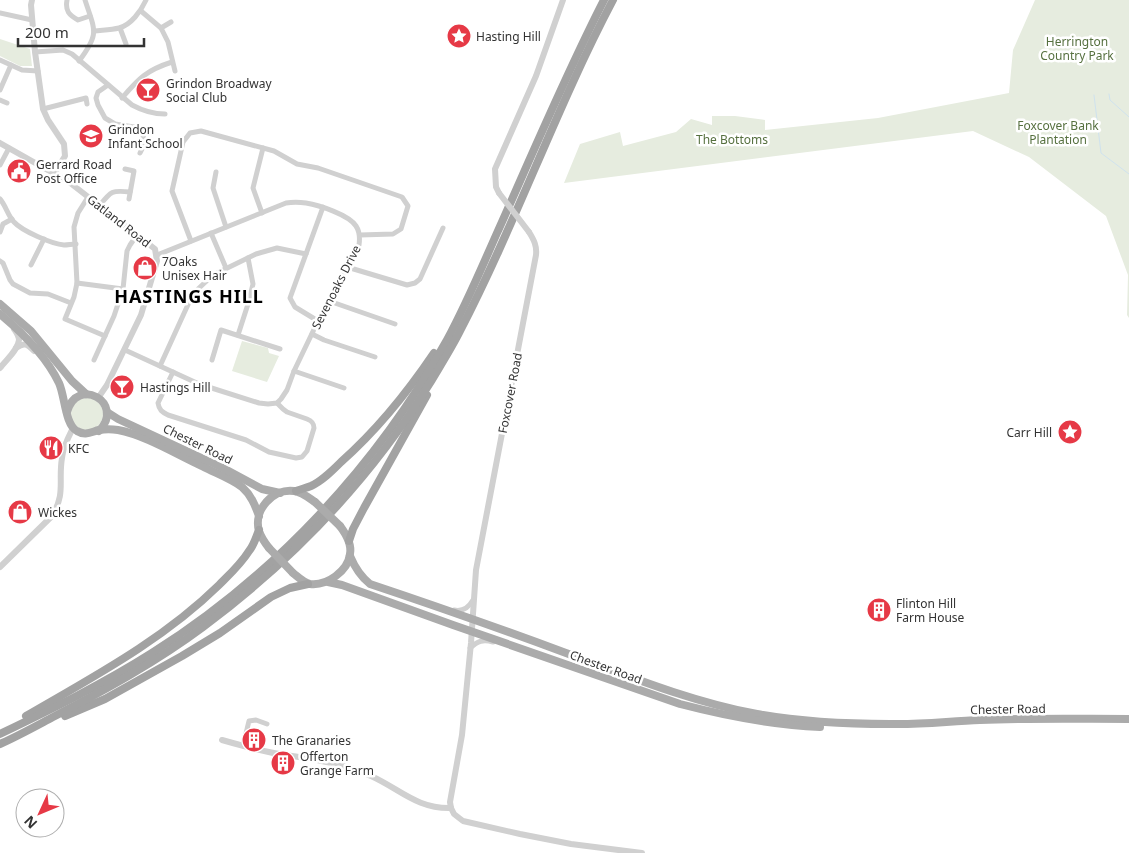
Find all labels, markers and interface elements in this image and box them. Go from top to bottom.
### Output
scale bar [18,15,144,47]
text: 200 m [25,22,69,42]
place icon: Hasting Hill [446,23,472,49]
place label: Hasting Hill [476,28,541,45]
park label: Herrington Country Park [1040,33,1114,64]
place label: Grindon Broadway Social Club [166,75,272,106]
bar icon: Grindon Broadway Social Club [135,77,161,103]
park label: Foxcover Bank Plantation [1017,117,1099,148]
place label: Grindon Infant School [108,121,183,152]
school or university icon: Grindon Infant School [78,123,104,149]
park label: The Bottoms [696,131,768,148]
place label: Gerrard Road Post Office [36,156,112,187]
public building icon: Gerrard Road Post Office [6,158,32,184]
street label: Gatland Road [84,191,154,251]
street label: Sevenoaks Drive [307,242,365,332]
place label: 7Oaks Unisex Hair [162,253,227,284]
shop icon: 7Oaks Unisex Hair [132,255,158,281]
district label: HASTINGS HILL [114,284,264,308]
street label: Foxcover Road [494,351,526,435]
bar icon: Hastings Hill [109,374,135,400]
place label: Hastings Hill [140,379,211,396]
place icon: Carr Hill [1057,419,1083,445]
street label: Chester Road [160,420,236,468]
place label: Carr Hill [1006,424,1052,441]
restaurant icon: KFC [38,435,64,461]
place label: KFC [68,440,90,457]
shop icon: Wickes [7,499,33,525]
place label: Wickes [38,504,77,521]
place label: Flinton Hill Farm House [896,595,965,626]
building icon: Flinton Hill Farm House [866,597,892,623]
street label: Chester Road [568,646,644,688]
street label: Chester Road [970,700,1046,718]
building icon: The Granaries [241,727,267,753]
place label: The Granaries [272,732,351,749]
place label: Offerton Grange Farm [300,748,374,779]
building icon: Offerton Grange Farm [270,750,296,776]
north arrow [15,788,65,838]
text: N [19,812,41,833]

